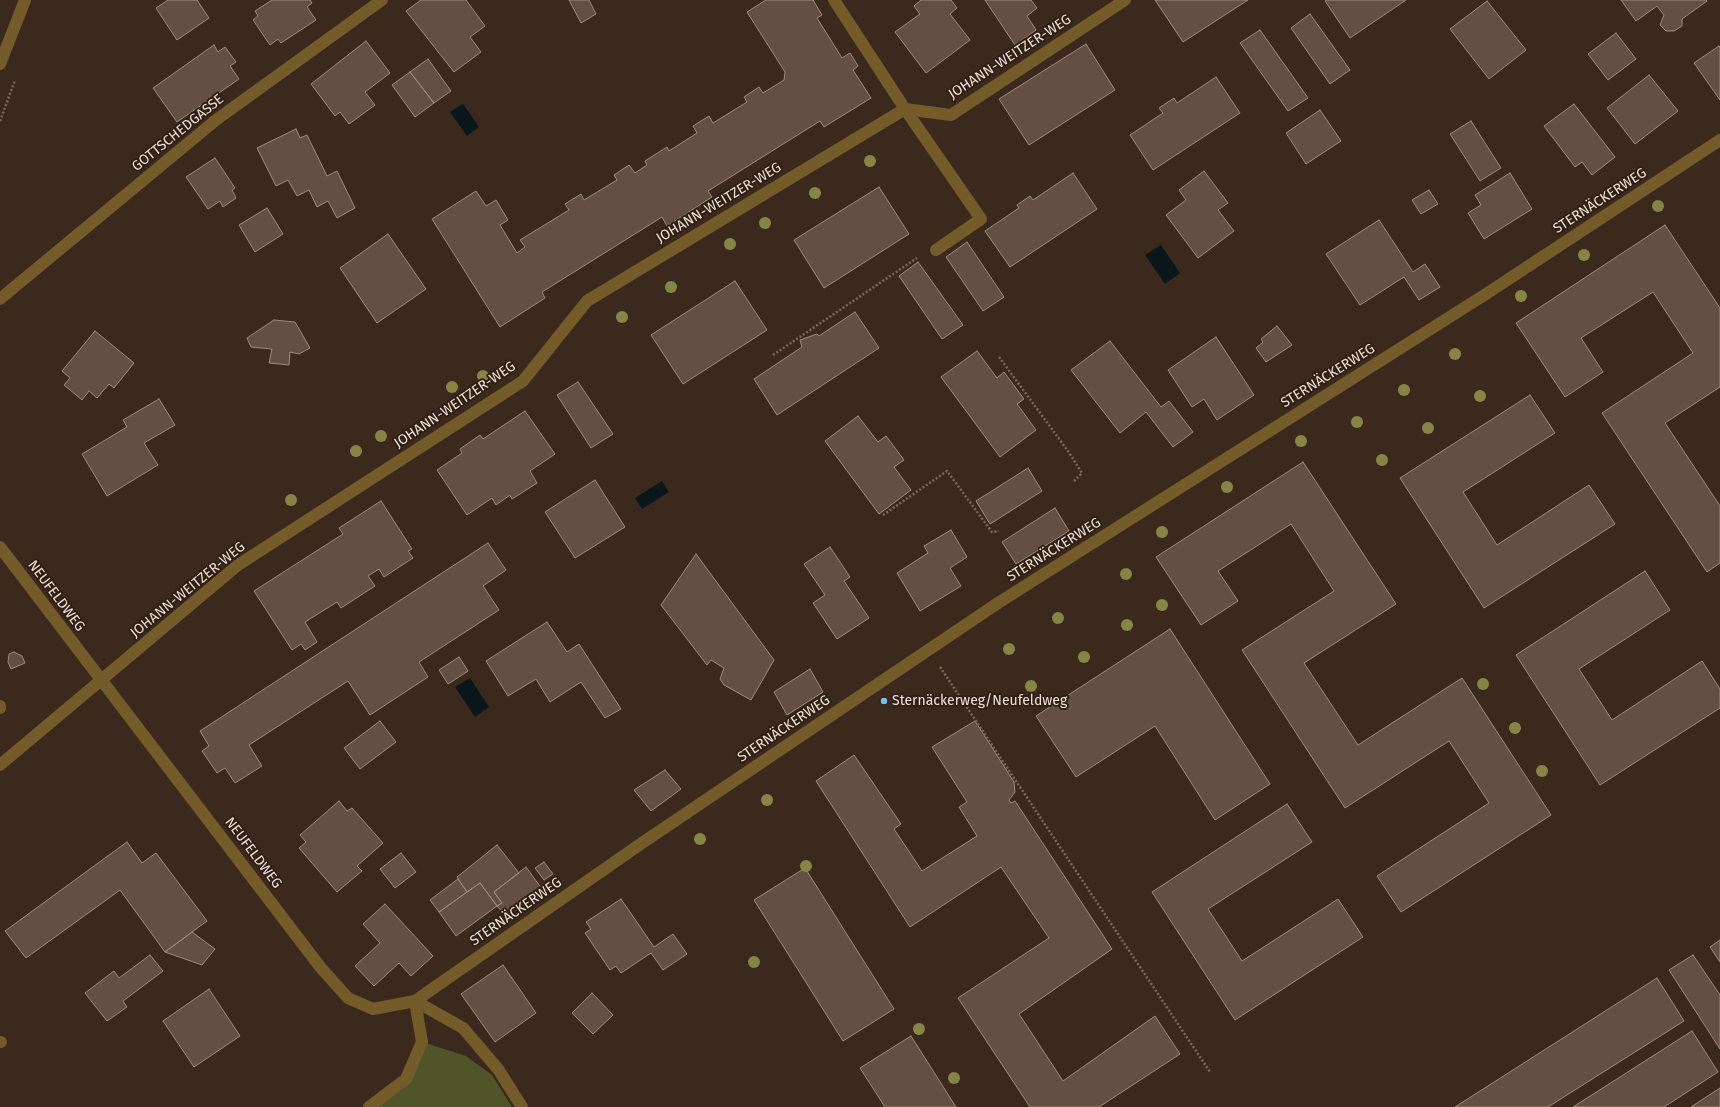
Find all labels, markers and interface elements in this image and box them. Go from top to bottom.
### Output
street label: JOHANN-WEITZER-WEG [946,11,1074,103]
street label: GOTTSCHEDGASSE [129,91,227,175]
street label: JOHANN-WEITZER-WEG [654,159,784,247]
street label: STERNÄCKERWEG [1550,165,1650,237]
street label: STERNÄCKERWEG [1278,340,1378,412]
street label: JOHANN-WEITZER-WEG [391,358,519,452]
street label: STERNÄCKERWEG [1004,514,1104,586]
street label: JOHANN-WEITZER-WEG [127,539,249,641]
street label: NEUFELDWEG [24,557,88,635]
street label: STERNÄCKERWEG [735,692,833,766]
place label: Sternäckerweg/Neufeldweg [892,693,1067,709]
marker: Sternäckerweg/Neufeldweg [879,696,889,706]
street label: NEUFELDWEG [221,814,285,892]
street label: STERNÄCKERWEG [467,874,565,950]

